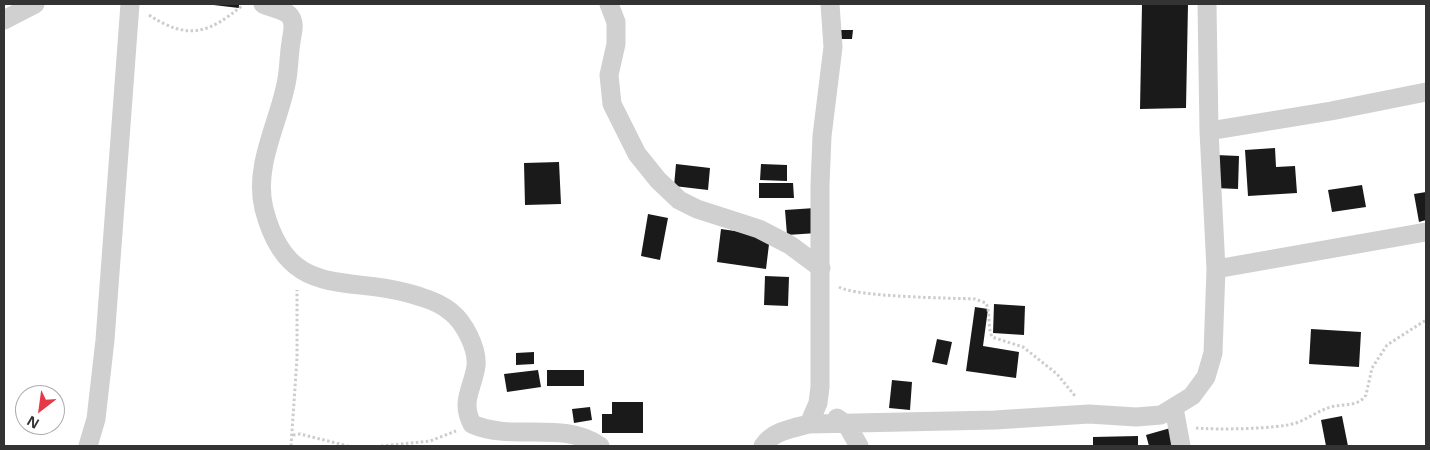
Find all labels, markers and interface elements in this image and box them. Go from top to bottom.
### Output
north arrow [15,385,65,435]
text: N [23,411,42,434]

